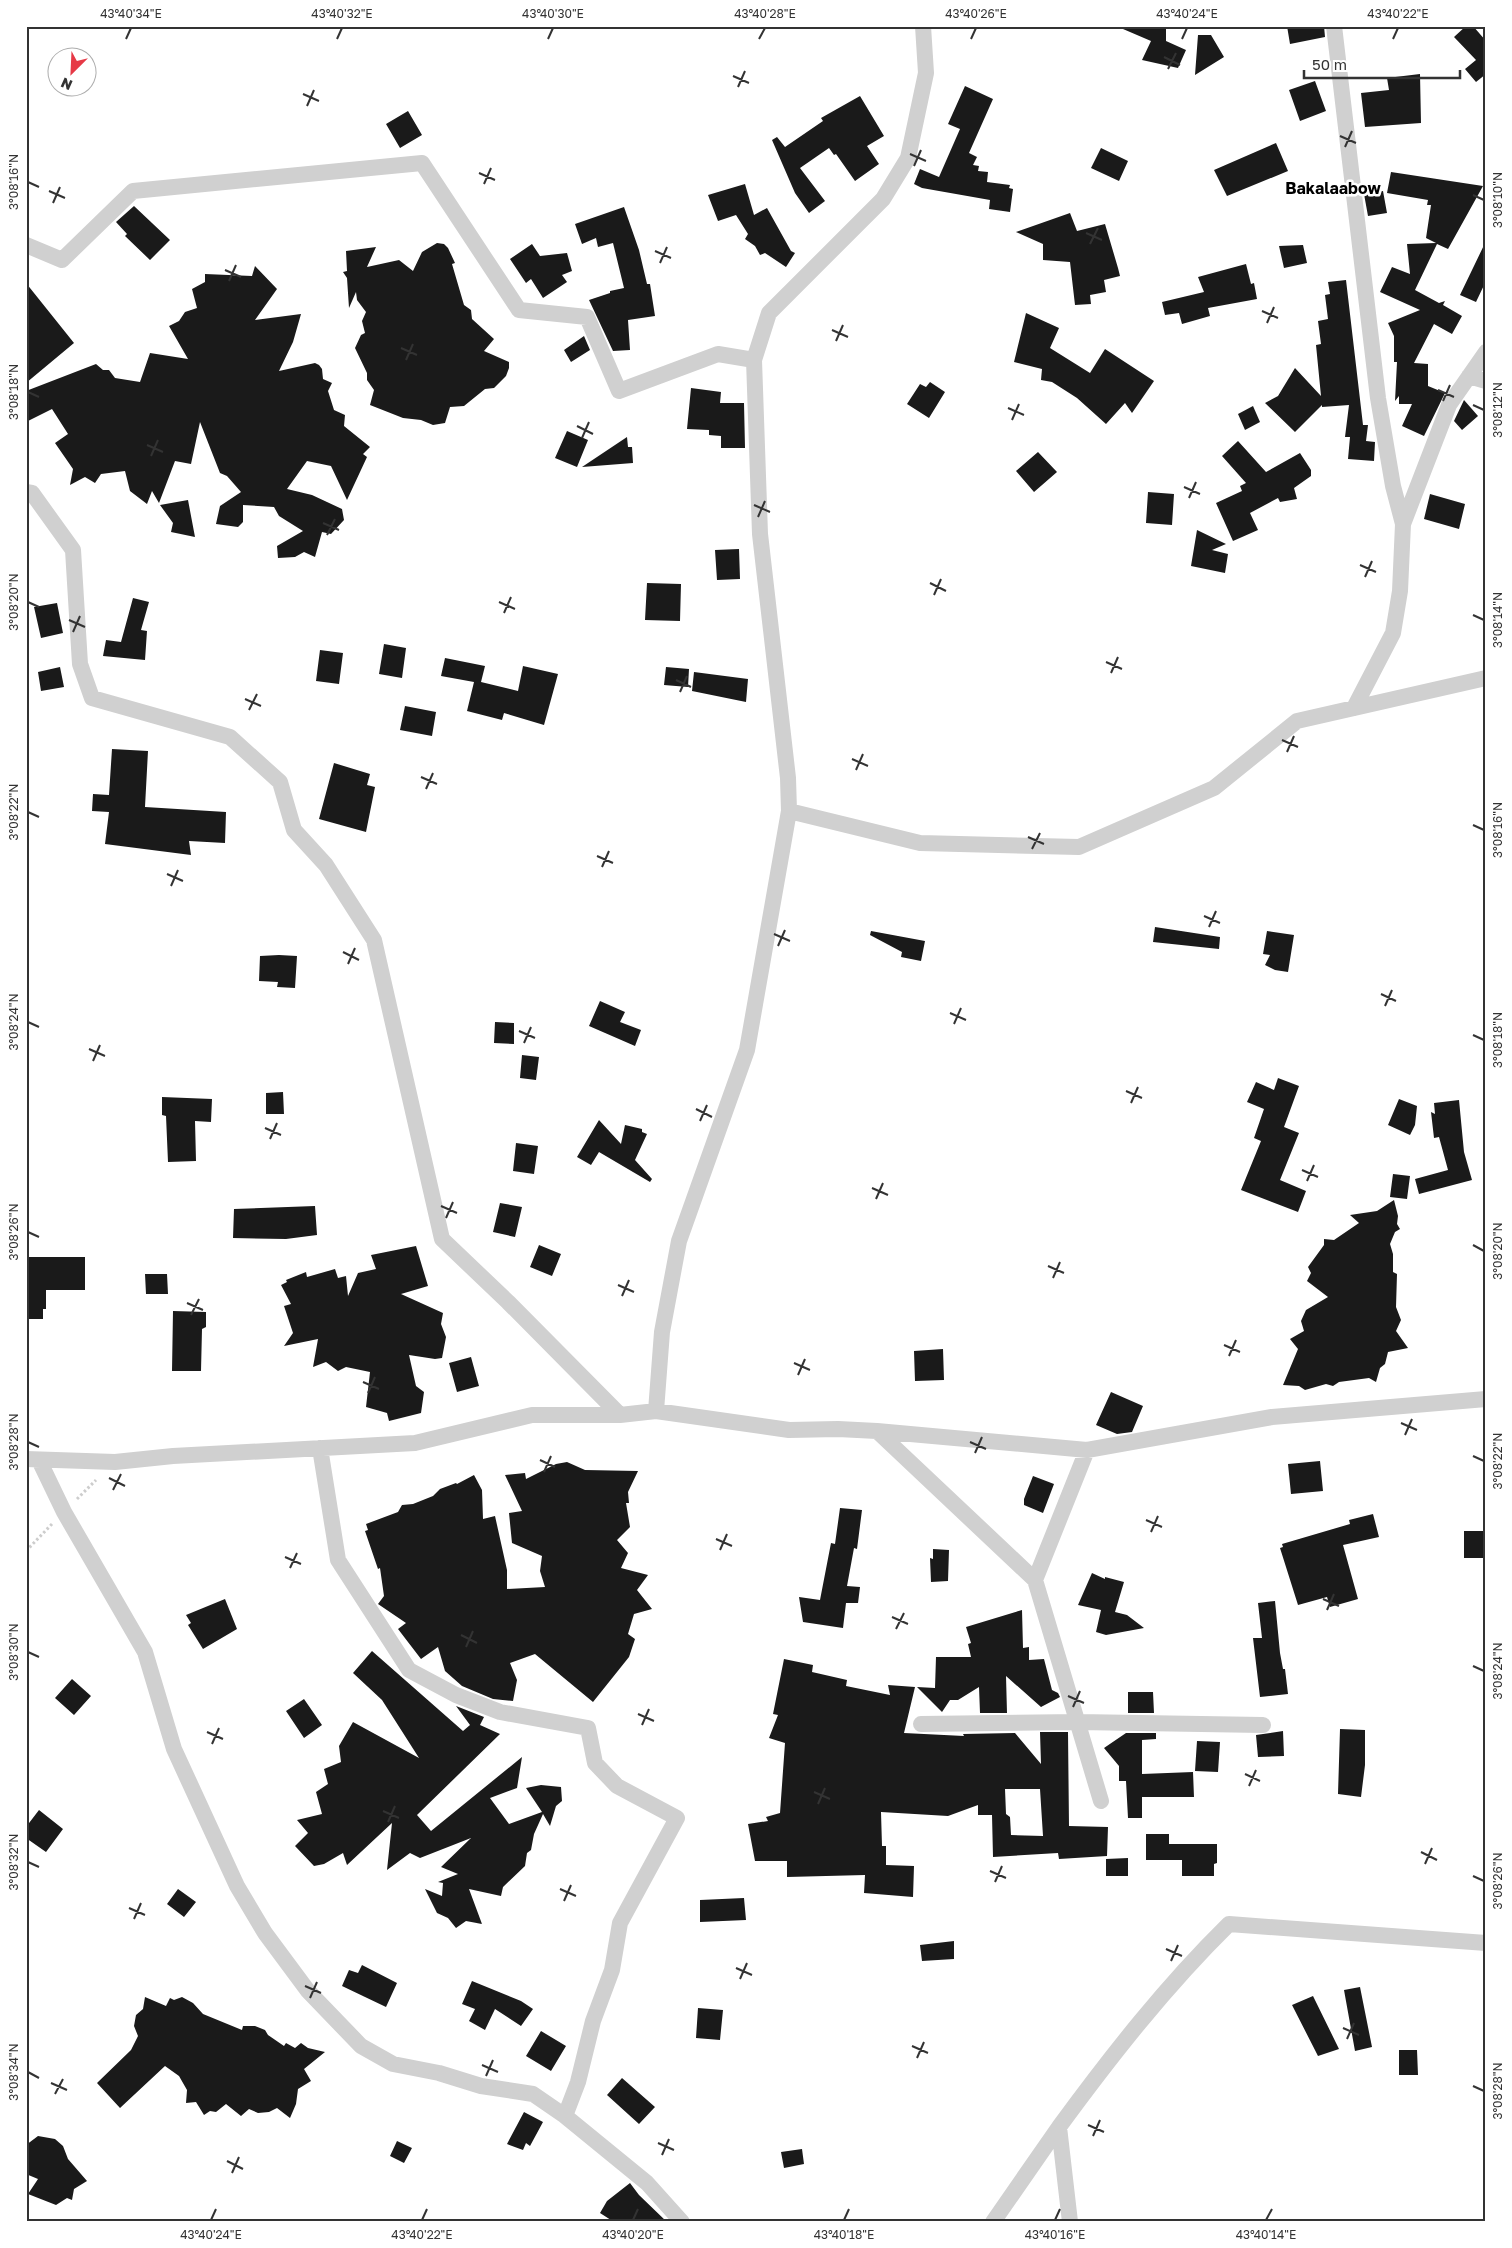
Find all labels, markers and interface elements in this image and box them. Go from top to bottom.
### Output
text: 43°40'34"E [100,6,162,21]
text: 43°40'32"E [311,6,373,21]
text: 43°40'30"E [522,6,584,21]
text: 43°40'28"E [734,6,796,21]
text: 43°40'26"E [945,6,1007,21]
text: 43°40'24"E [1156,6,1218,21]
text: 43°40'22"E [1367,6,1429,21]
north arrow [48,48,98,98]
scale bar [1304,48,1461,80]
text: 50 m [1312,55,1347,73]
text: N [58,74,75,94]
text: 3°08'16"N [6,154,21,210]
text: 3°08'10"N [1490,172,1505,228]
district label: Bakalaabow [1285,178,1381,198]
text: 3°08'18"N [6,364,21,420]
text: 3°08'12"N [1490,382,1505,438]
text: 3°08'20"N [6,573,21,631]
text: 3°08'14"N [1490,592,1505,648]
text: 3°08'22"N [6,784,21,840]
text: 3°08'16"N [1490,802,1505,858]
text: 3°08'24"N [6,993,21,1051]
text: 3°08'18"N [1490,1012,1505,1068]
text: 3°08'26"N [6,1203,21,1261]
text: 3°08'20"N [1490,1222,1505,1280]
text: 3°08'28"N [6,1413,21,1471]
text: 3°08'22"N [1490,1433,1505,1489]
text: 3°08'30"N [6,1623,21,1681]
text: 3°08'24"N [1490,1642,1505,1700]
text: 3°08'32"N [6,1834,21,1890]
text: 3°08'26"N [1490,1852,1505,1910]
text: 3°08'34"N [6,2043,21,2101]
text: 3°08'28"N [1490,2062,1505,2120]
text: 43°40'24"E [180,2227,242,2242]
text: 43°40'22"E [391,2227,453,2242]
text: 43°40'20"E [602,2227,664,2242]
text: 43°40'18"E [814,2227,874,2242]
text: 43°40'16"E [1025,2227,1085,2242]
text: 43°40'14"E [1236,2227,1296,2242]

